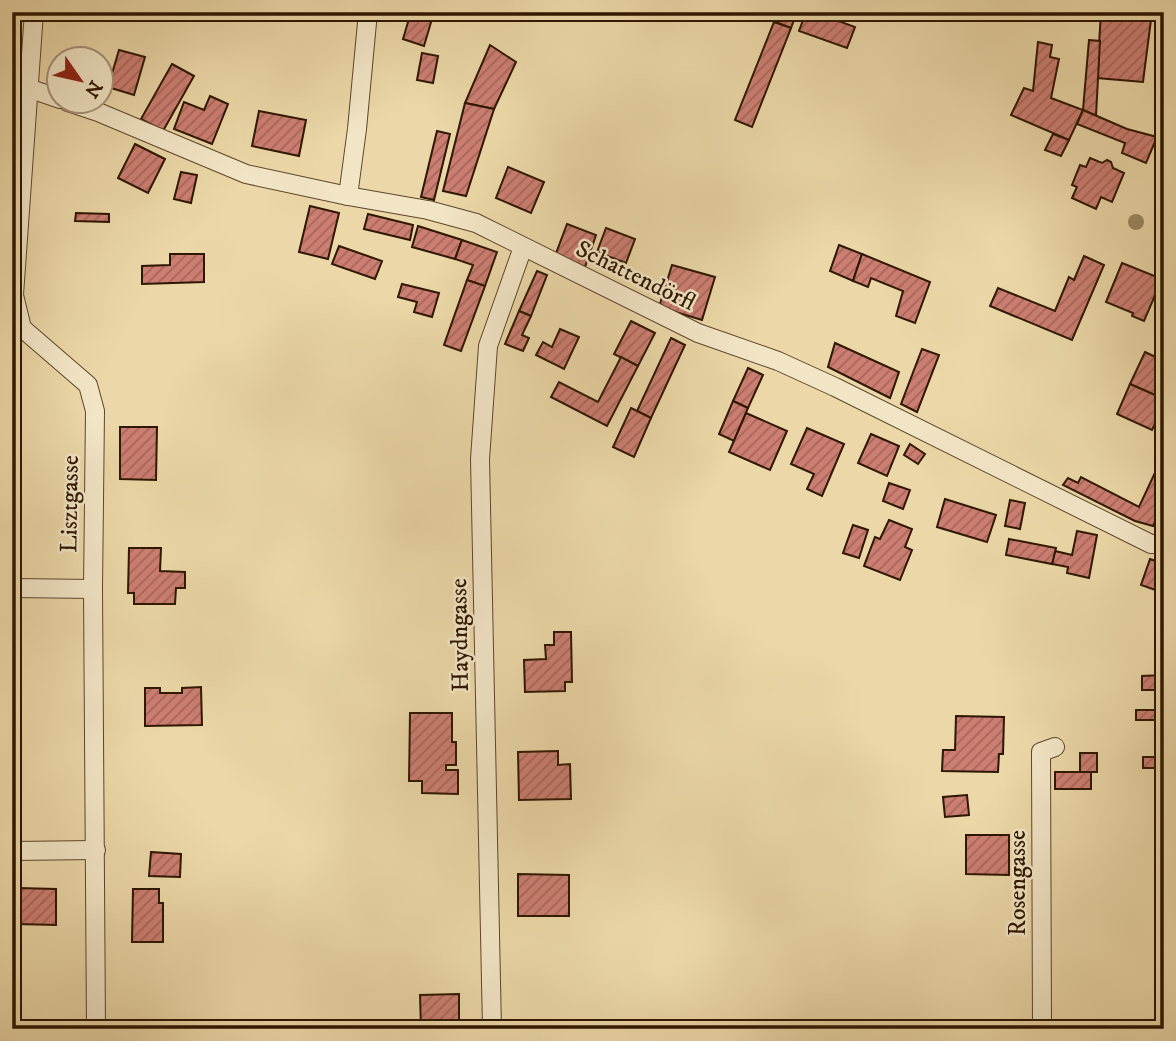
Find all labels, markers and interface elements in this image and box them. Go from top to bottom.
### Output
north arrow [46,46,116,116]
text: N [79,76,107,102]
street label: Schattendörfl [571,234,701,318]
street label: Lisztgasse [54,455,86,553]
street label: Haydngasse [444,578,476,692]
street label: Rosengasse [1003,830,1033,936]

